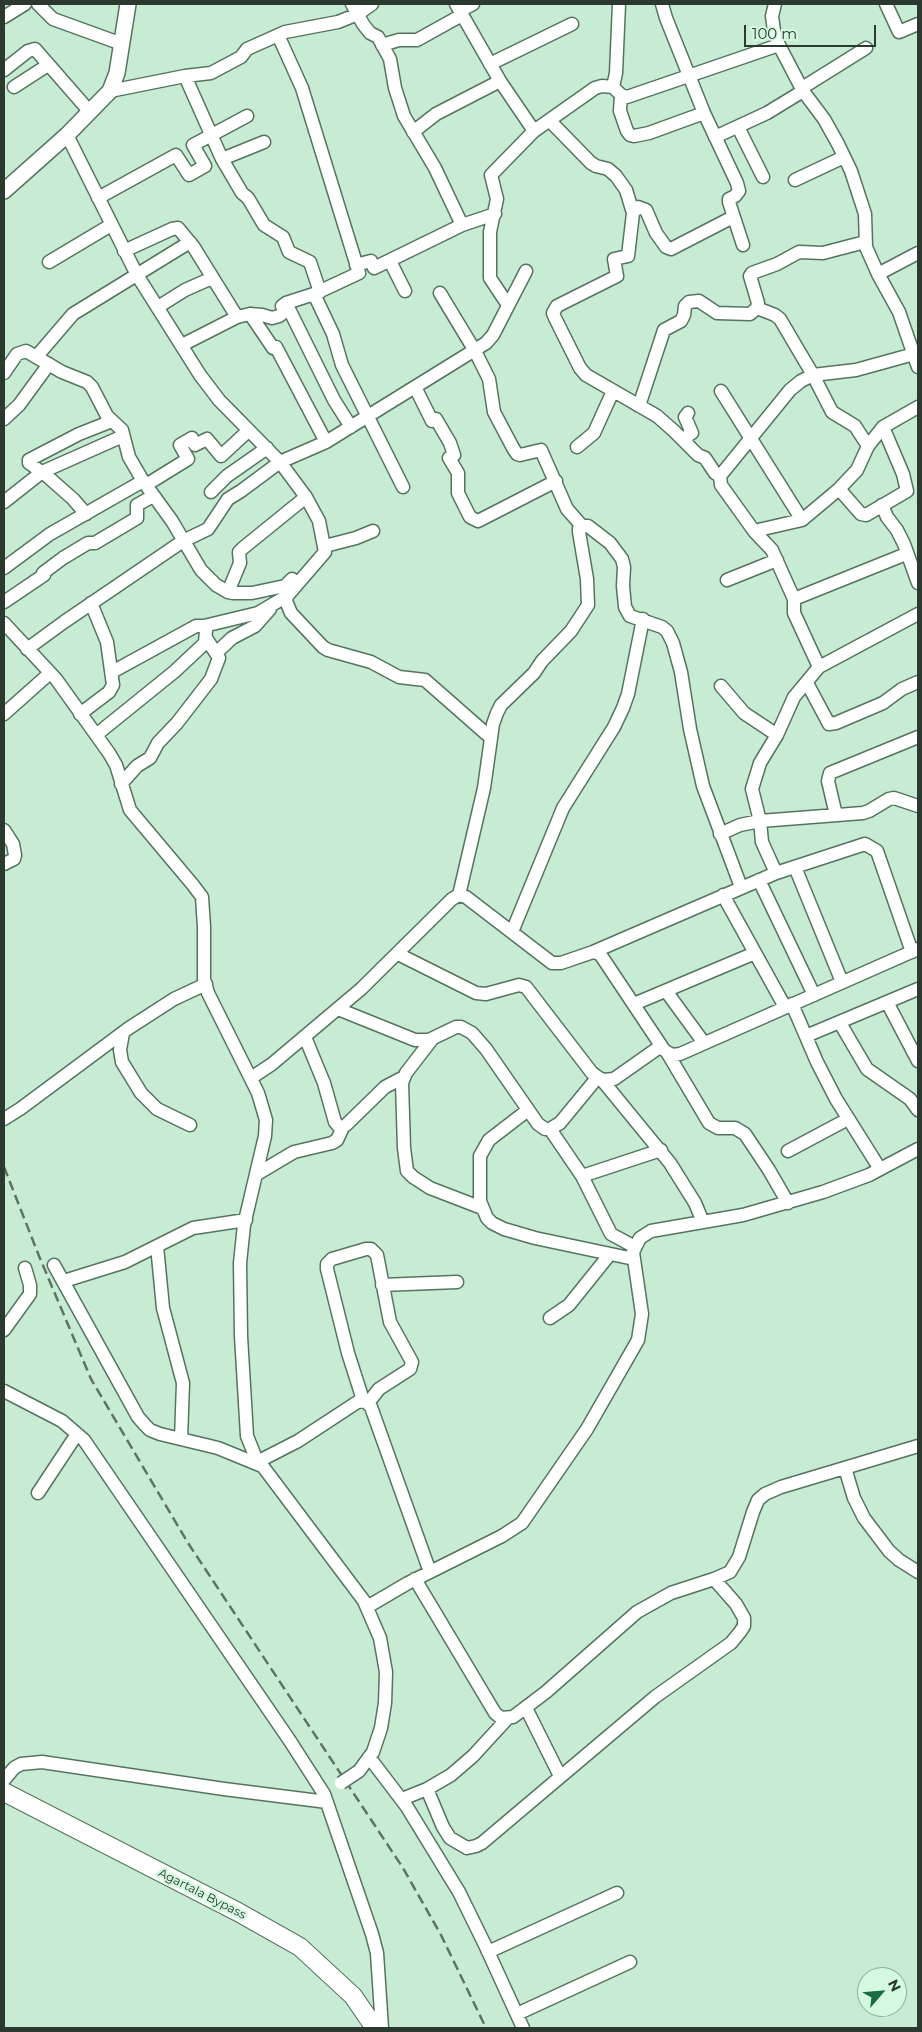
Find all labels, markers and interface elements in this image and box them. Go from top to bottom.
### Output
scale bar [747,15,880,47]
text: 100 m [752,24,797,43]
street label: Agartala Bypass [156,1866,248,1922]
north arrow [857,1967,907,2017]
text: N [884,1977,905,1995]

